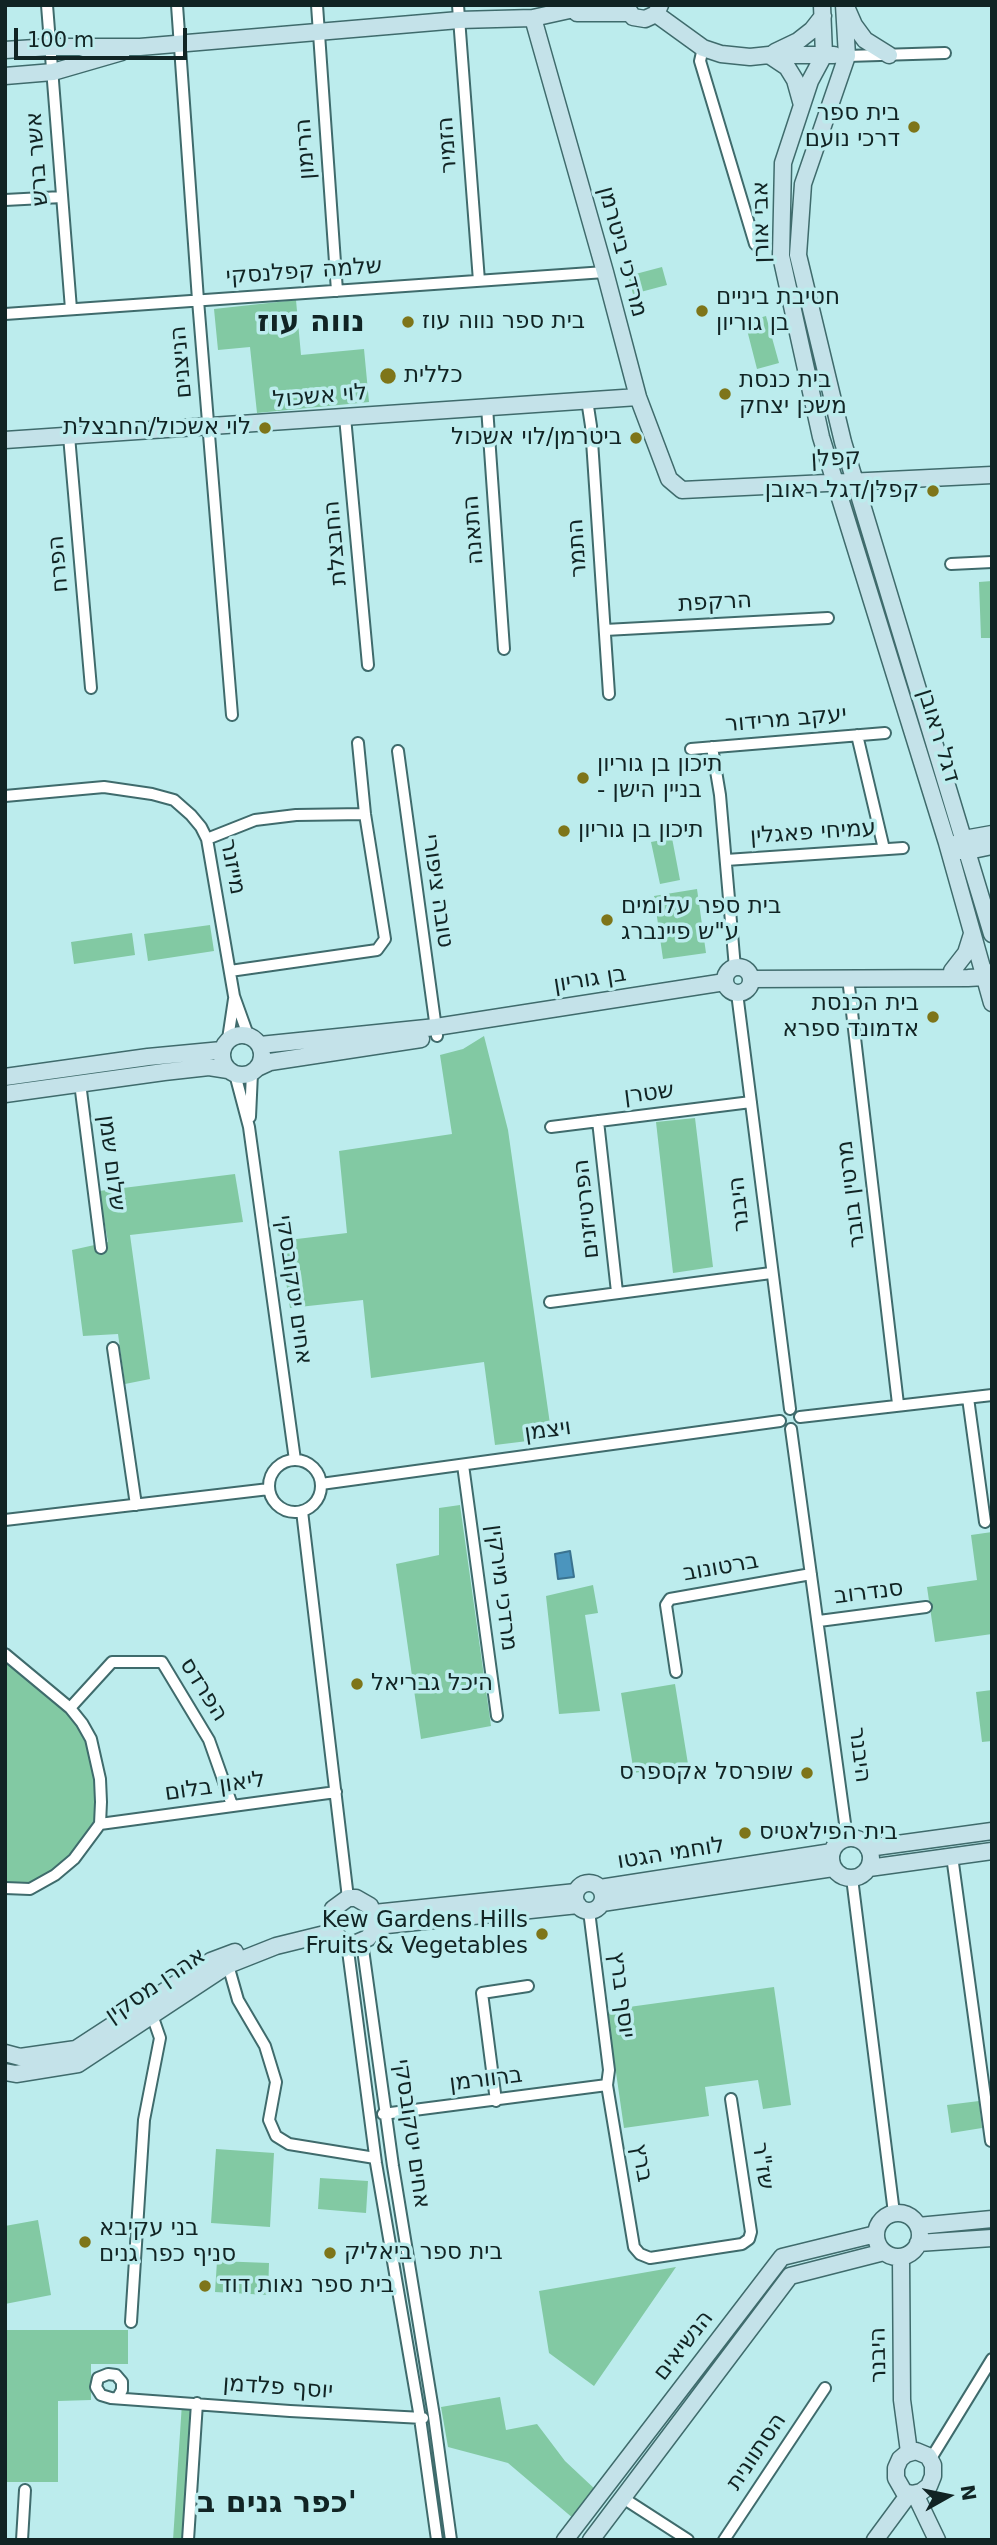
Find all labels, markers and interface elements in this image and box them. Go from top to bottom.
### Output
scale bar [18,14,191,58]
text: 100 m [27,28,94,52]
place label: בית ספר דרכי נועם [805,100,900,154]
street label: אשר ברש [21,111,55,207]
street label: הזמיר [432,116,464,174]
street label: הרימון [290,117,322,181]
marker: בית ספר דרכי נועם [906,119,922,135]
street label: אבי אורן [747,181,777,263]
street label: מרדכי ביטרמן [591,184,653,320]
street label: שלמה קפלנסקי [225,253,383,291]
place label: חטיבת ביניים בן גוריון [716,284,840,338]
marker: חטיבת ביניים בן גוריון [694,303,710,319]
district label: נווה עוז [257,305,365,341]
place label: בית ספר נווה עוז [422,308,585,336]
marker: בית ספר נווה עוז [400,314,416,330]
street label: הניצנים [165,325,199,399]
place label: כללית [404,362,463,390]
marker: כללית [378,366,398,386]
place label: בית כנסת משכן יצחק [739,367,847,421]
street label: לוי אשכול [271,379,369,415]
marker: בית כנסת משכן יצחק [717,386,733,402]
place label: לוי אשכול/החבצלת [63,414,251,442]
marker: לוי אשכול/החבצלת [257,420,273,436]
place label: ביטרמן/לוי אשכול [451,424,622,452]
marker: ביטרמן/לוי אשכול [628,430,644,446]
street label: קפלן [810,444,862,474]
place label: קפלן/דגל ראובן [765,477,919,505]
marker: קפלן/דגל ראובן [925,483,941,499]
street label: התאנה [458,494,490,566]
street label: החבצלת [319,499,353,587]
street label: התמר [562,518,594,578]
street label: הפרח [43,534,75,594]
street label: הרקפת [677,587,753,619]
street label: דגל ראובן [911,686,965,786]
street label: יעקב מרידור [724,701,848,739]
place label: תיכון בן גוריון - בניין הישן [597,751,723,805]
marker: תיכון בן גוריון - בניין הישן [575,770,591,786]
street label: עמיחי פאגלין [749,815,877,851]
place label: תיכון בן גוריון [578,817,704,845]
marker: תיכון בן גוריון [556,823,572,839]
street label: טובה ציפורי [415,832,459,950]
street label: מייזנר [213,837,251,897]
place label: בית ספר עלומים ע"ש פיינברג [621,893,781,947]
marker: בית ספר עלומים ע"ש פיינברג [599,912,615,928]
street label: בן גוריון [552,961,628,999]
place label: בית הכנסת אדמונד ספרא [782,990,919,1044]
marker: בית הכנסת אדמונד ספרא [925,1009,941,1025]
street label: שטרן [622,1077,676,1111]
street label: שלום שמן [91,1113,131,1213]
street label: מרטין בובר [832,1139,872,1249]
street label: הפרטיזנים [568,1158,606,1260]
street label: היבנר [723,1175,757,1233]
street label: אחים יטקובסקי [269,1214,317,1366]
street label: ויצמן [523,1414,573,1448]
street label: מרדכי מירקין [480,1523,522,1653]
street label: ברטונוב [681,1548,761,1588]
street label: סנדרוב [833,1575,905,1611]
street label: הפרדס [173,1653,233,1727]
place label: היכל גבריאל [371,1670,493,1698]
marker: היכל גבריאל [349,1676,365,1692]
street label: היבנר [842,1726,876,1784]
place label: שופרסל אקספרס [619,1759,793,1787]
marker: שופרסל אקספרס [799,1765,815,1781]
street label: ליאון בלום [163,1766,267,1808]
place label: בית הפילאטיס [759,1819,898,1847]
marker: בית הפילאטיס [737,1825,753,1841]
street label: לוחמי הגטו [615,1832,727,1876]
place label: Kew Gardens Hills Fruits & Vegetables [305,1907,528,1961]
marker: Kew Gardens Hills Fruits & Vegetables [534,1926,550,1942]
street label: אהרן מסקין [101,1942,211,2030]
street label: יוסף ברץ [602,1950,640,2040]
street label: אחים יטקובסקי [387,2058,435,2210]
street label: ברוורמן [448,2062,524,2098]
street label: שז"ר [745,2140,779,2192]
street label: ברץ [624,2142,658,2184]
place label: בני עקיבא סניף כפר גנים [99,2215,236,2269]
marker: בני עקיבא סניף כפר גנים [77,2234,93,2250]
place label: בית ספר ביאליק [344,2239,503,2267]
marker: בית ספר ביאליק [322,2245,338,2261]
place label: בית ספר נאות דוד [219,2272,394,2300]
marker: בית ספר נאות דוד [197,2278,213,2294]
street label: הנשיאים [648,2305,720,2387]
street label: היבנר [865,2327,893,2383]
street label: יוסף פלדמן [222,2370,334,2406]
street label: הסתוונית [721,2408,793,2496]
north arrow [913,2461,983,2531]
text: N [957,2483,981,2502]
district label: כפר גנים ב' [197,2486,357,2522]

